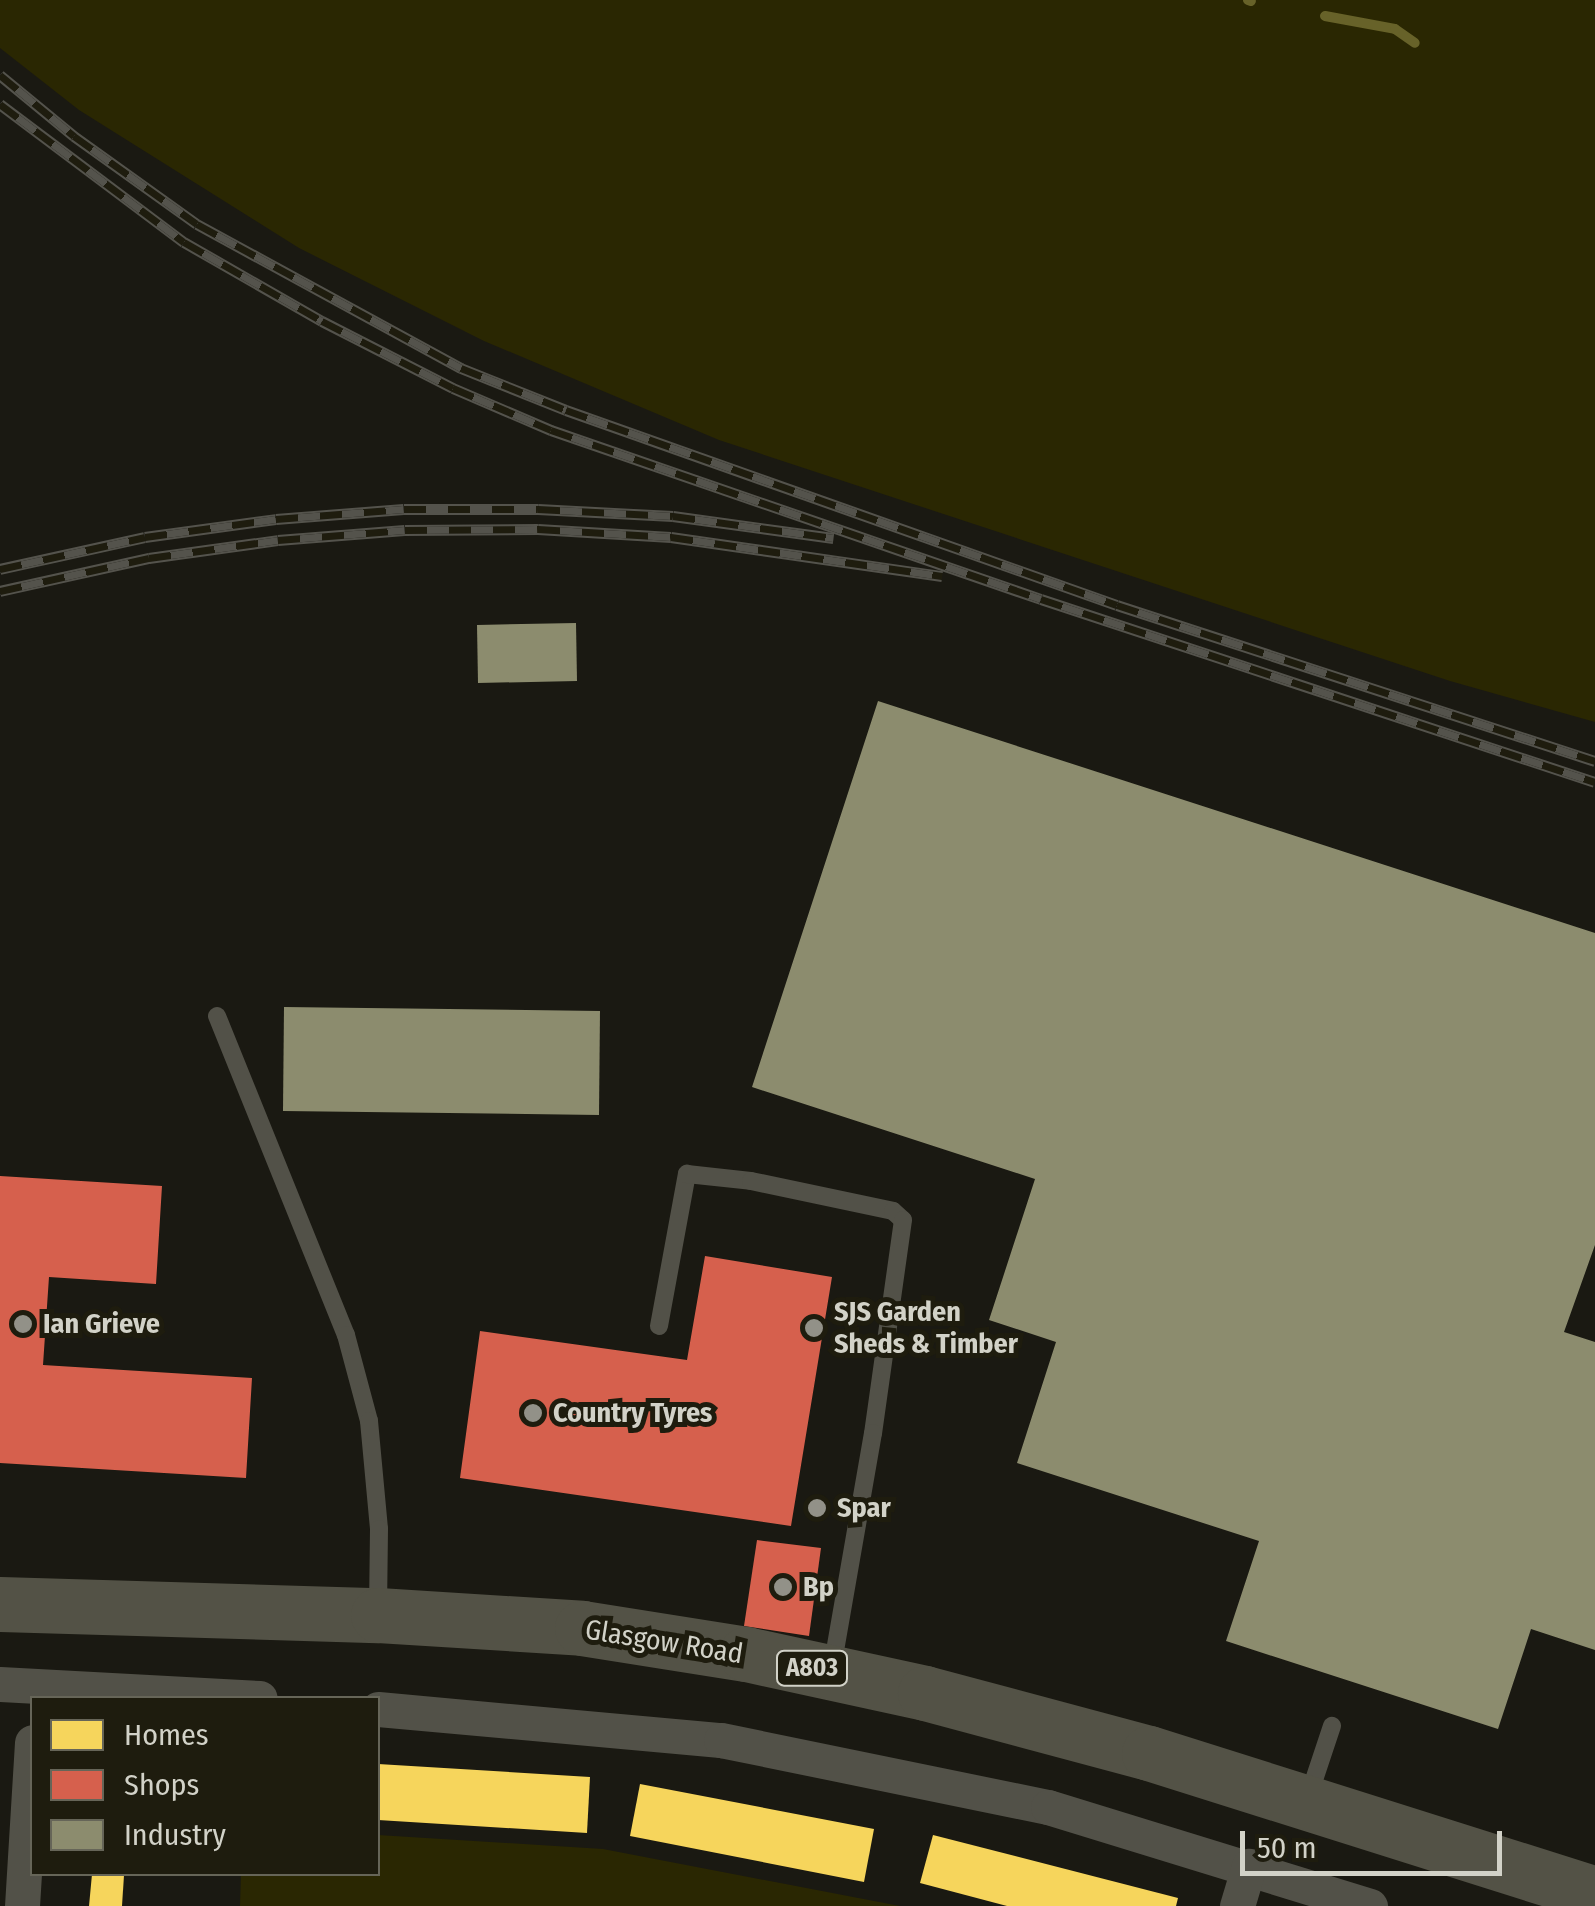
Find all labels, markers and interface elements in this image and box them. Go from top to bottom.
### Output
place label: SJS Garden Sheds & Timber [834,1295,1018,1361]
place label: Ian Grieve [43,1307,160,1341]
marker: Ian Grieve [12,1313,34,1335]
marker: SJS Garden Sheds & Timber [803,1317,825,1339]
place label: Country Tyres [553,1396,712,1430]
marker: Country Tyres [522,1402,544,1424]
place label: Spar [837,1491,891,1525]
marker: Spar [806,1497,828,1519]
place label: Bp [803,1570,834,1604]
marker: Bp [772,1576,794,1598]
street label: Glasgow Road [583,1613,745,1671]
road number: A803 [774,1648,850,1688]
legend [30,1696,380,1876]
text: Homes [124,1717,209,1753]
text: Shops [124,1767,199,1803]
scale bar [1245,1811,1508,1873]
text: Industry [124,1817,226,1853]
text: 50 m [1257,1830,1317,1866]

